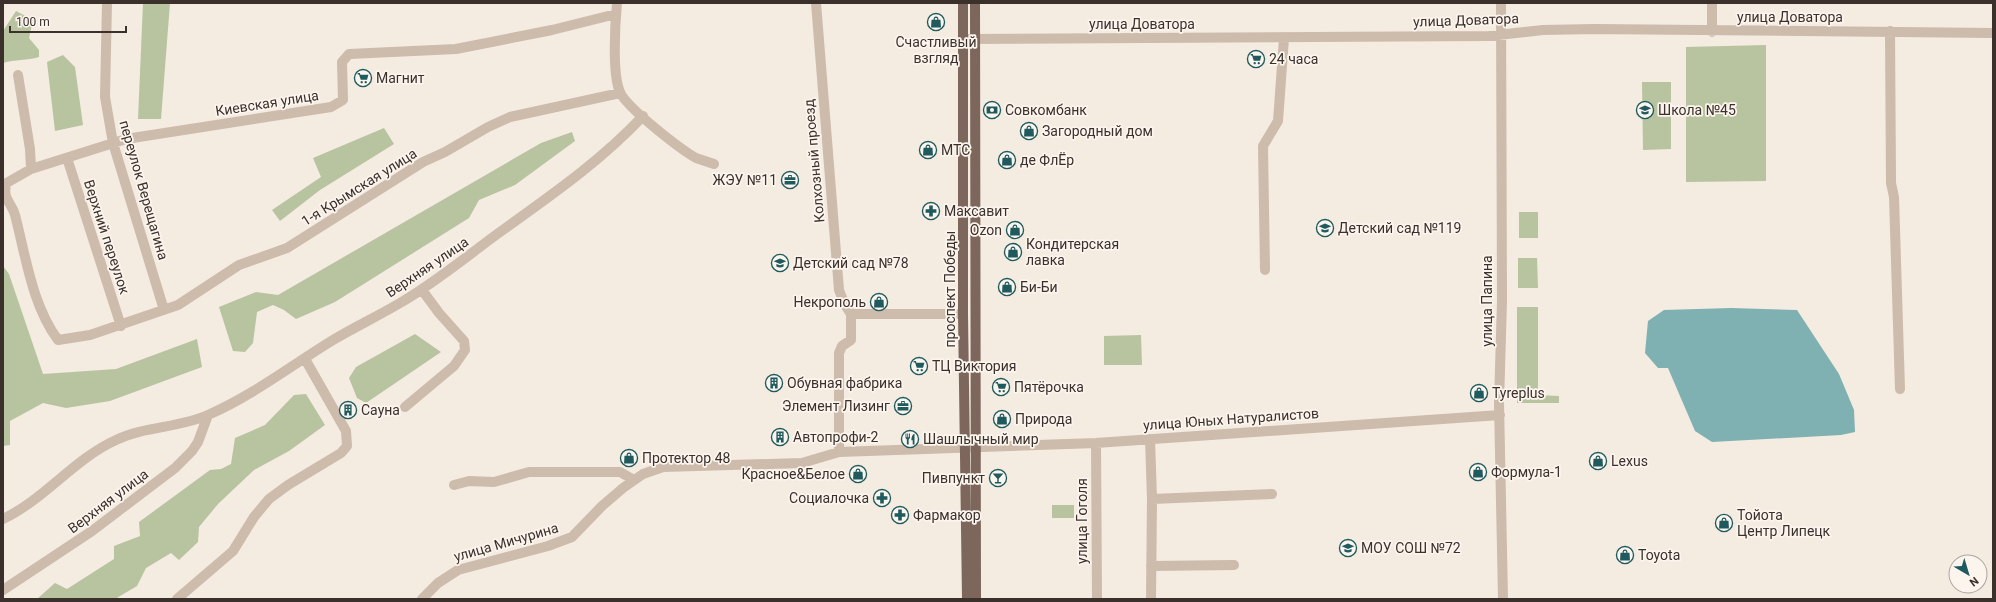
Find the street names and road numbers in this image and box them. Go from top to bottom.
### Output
street label: улица Доватора [1737,9,1843,25]
street label: улица Доватора [1413,10,1519,30]
street label: улица Доватора [1089,16,1195,32]
street label: Киевская улица [214,87,320,119]
street label: Колхозный проезд [801,98,827,224]
street label: переулок Верещагина [116,118,172,262]
street label: 1-я Крымская улица [298,145,420,229]
street label: Верхний переулок [81,178,133,297]
street label: проспект Победы [942,231,958,348]
street label: Верхняя улица [383,233,471,301]
street label: улица Папина [1479,255,1495,347]
street label: улица Юных Натуралистов [1143,405,1319,433]
street label: Верхняя улица [65,466,151,536]
street label: улица Гоголя [1074,478,1090,564]
street label: улица Мичурина [452,519,560,565]

